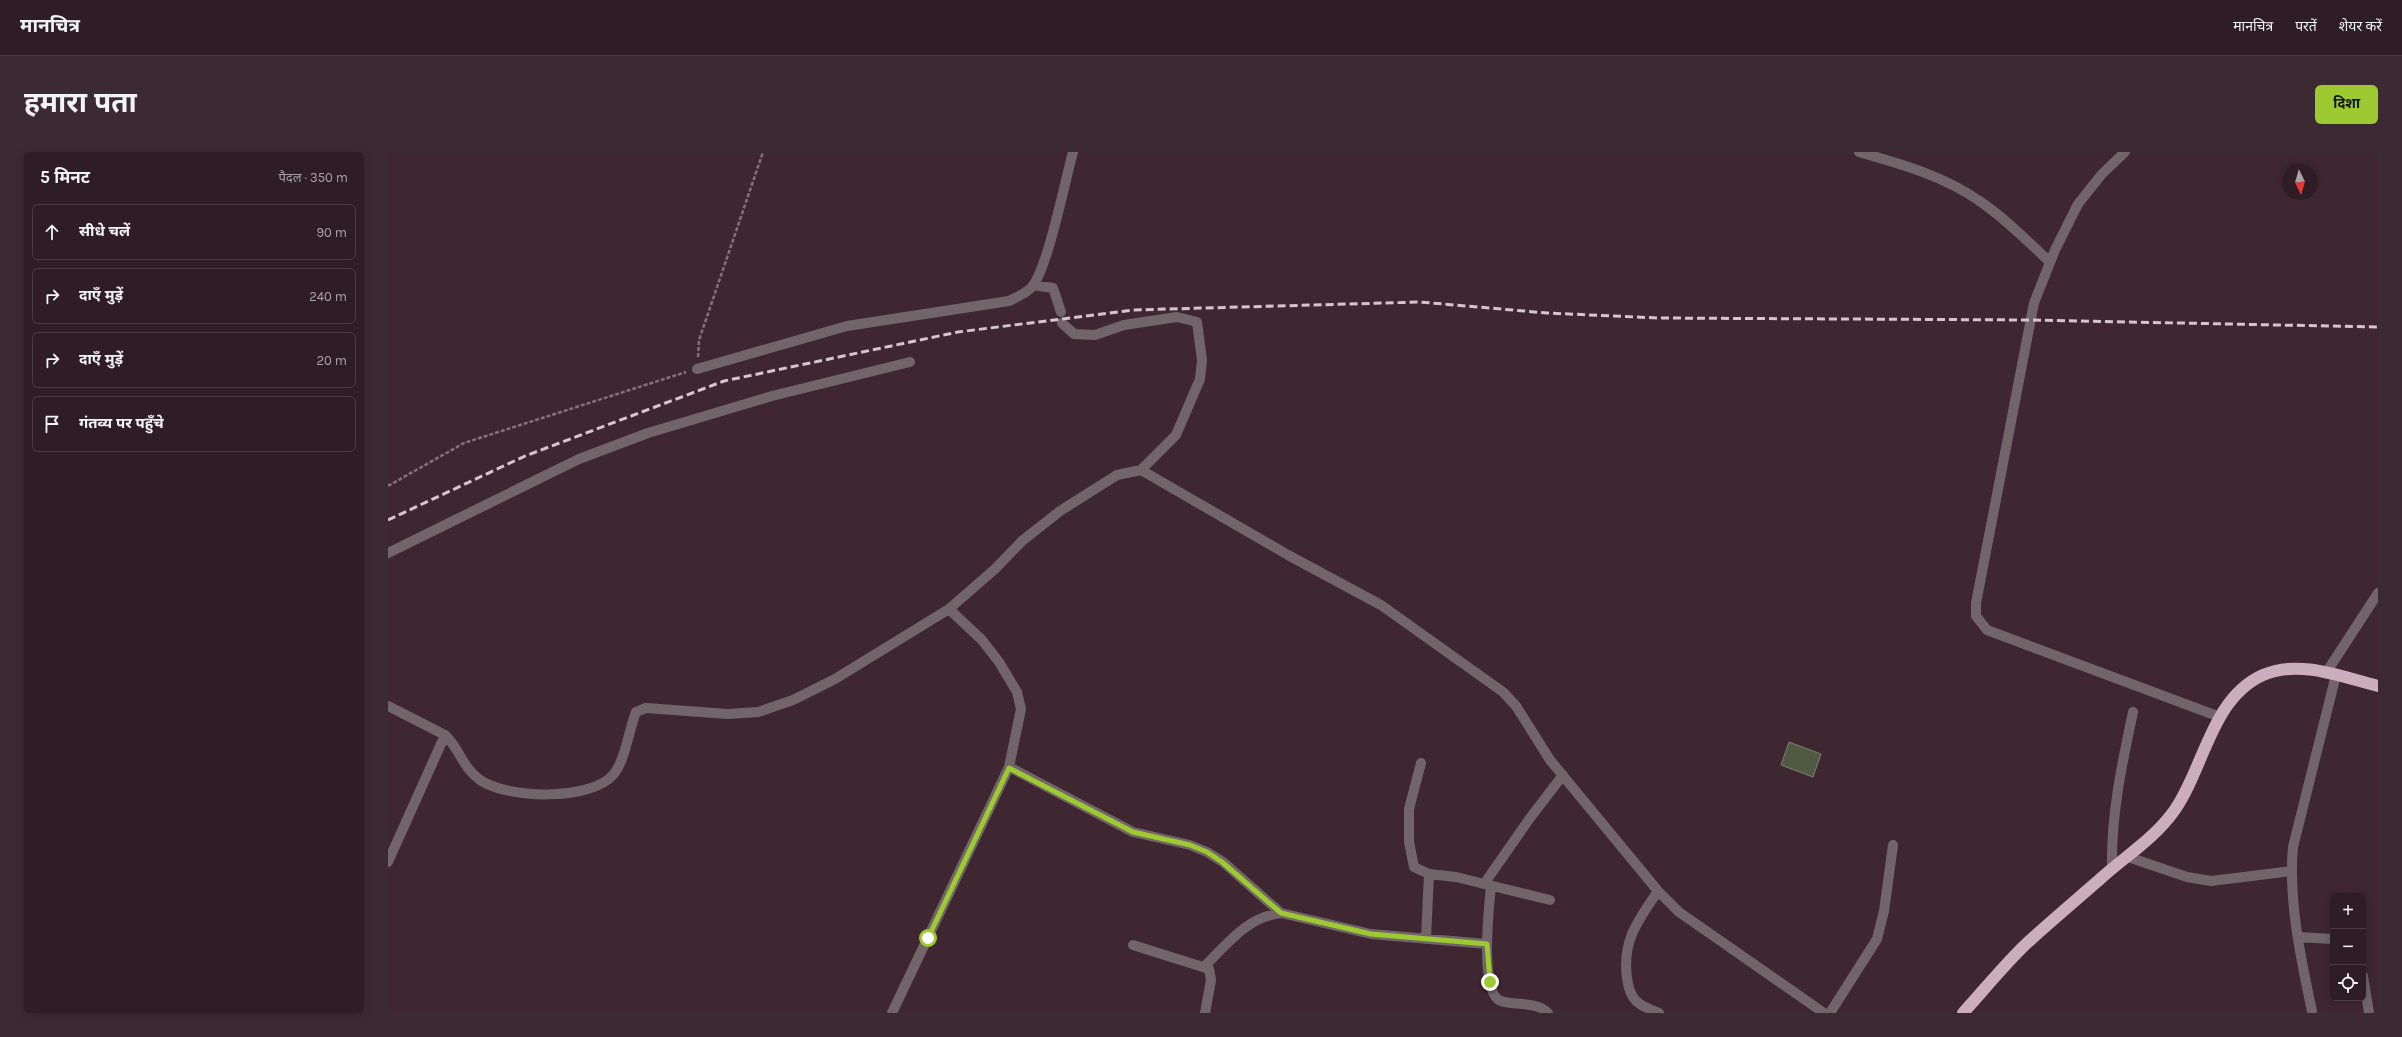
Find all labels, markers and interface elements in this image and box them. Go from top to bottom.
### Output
text: मानचित्र [20,15,80,37]
text: मानचित्र [2233,18,2273,35]
text: परतें [2295,18,2317,35]
text: शेयर करें [2339,18,2382,35]
button: दिशा [2315,85,2378,124]
text: हमारा पता [24,86,137,119]
north arrow [2282,164,2318,200]
text: 5 मिनट [40,167,90,187]
text: पैदल · 350 m [278,170,348,185]
icon: ahead [41,221,63,243]
text: सीधे चलें [79,222,130,240]
text: 90 m [316,225,347,240]
icon: right [41,285,63,307]
text: दाएँ मुड़ें [79,286,123,304]
text: 240 m [309,289,347,304]
icon: right [41,349,63,371]
text: दाएँ मुड़ें [79,350,123,368]
text: 20 m [317,353,347,368]
icon: arrive [41,413,63,435]
text: गंतव्य पर पहुँचे [79,414,164,432]
map controls [2330,893,2366,1001]
button: + [2330,893,2366,929]
route start [919,929,937,947]
button: − [2330,929,2366,965]
button: locate [2330,965,2366,1001]
route end [1481,973,1499,991]

